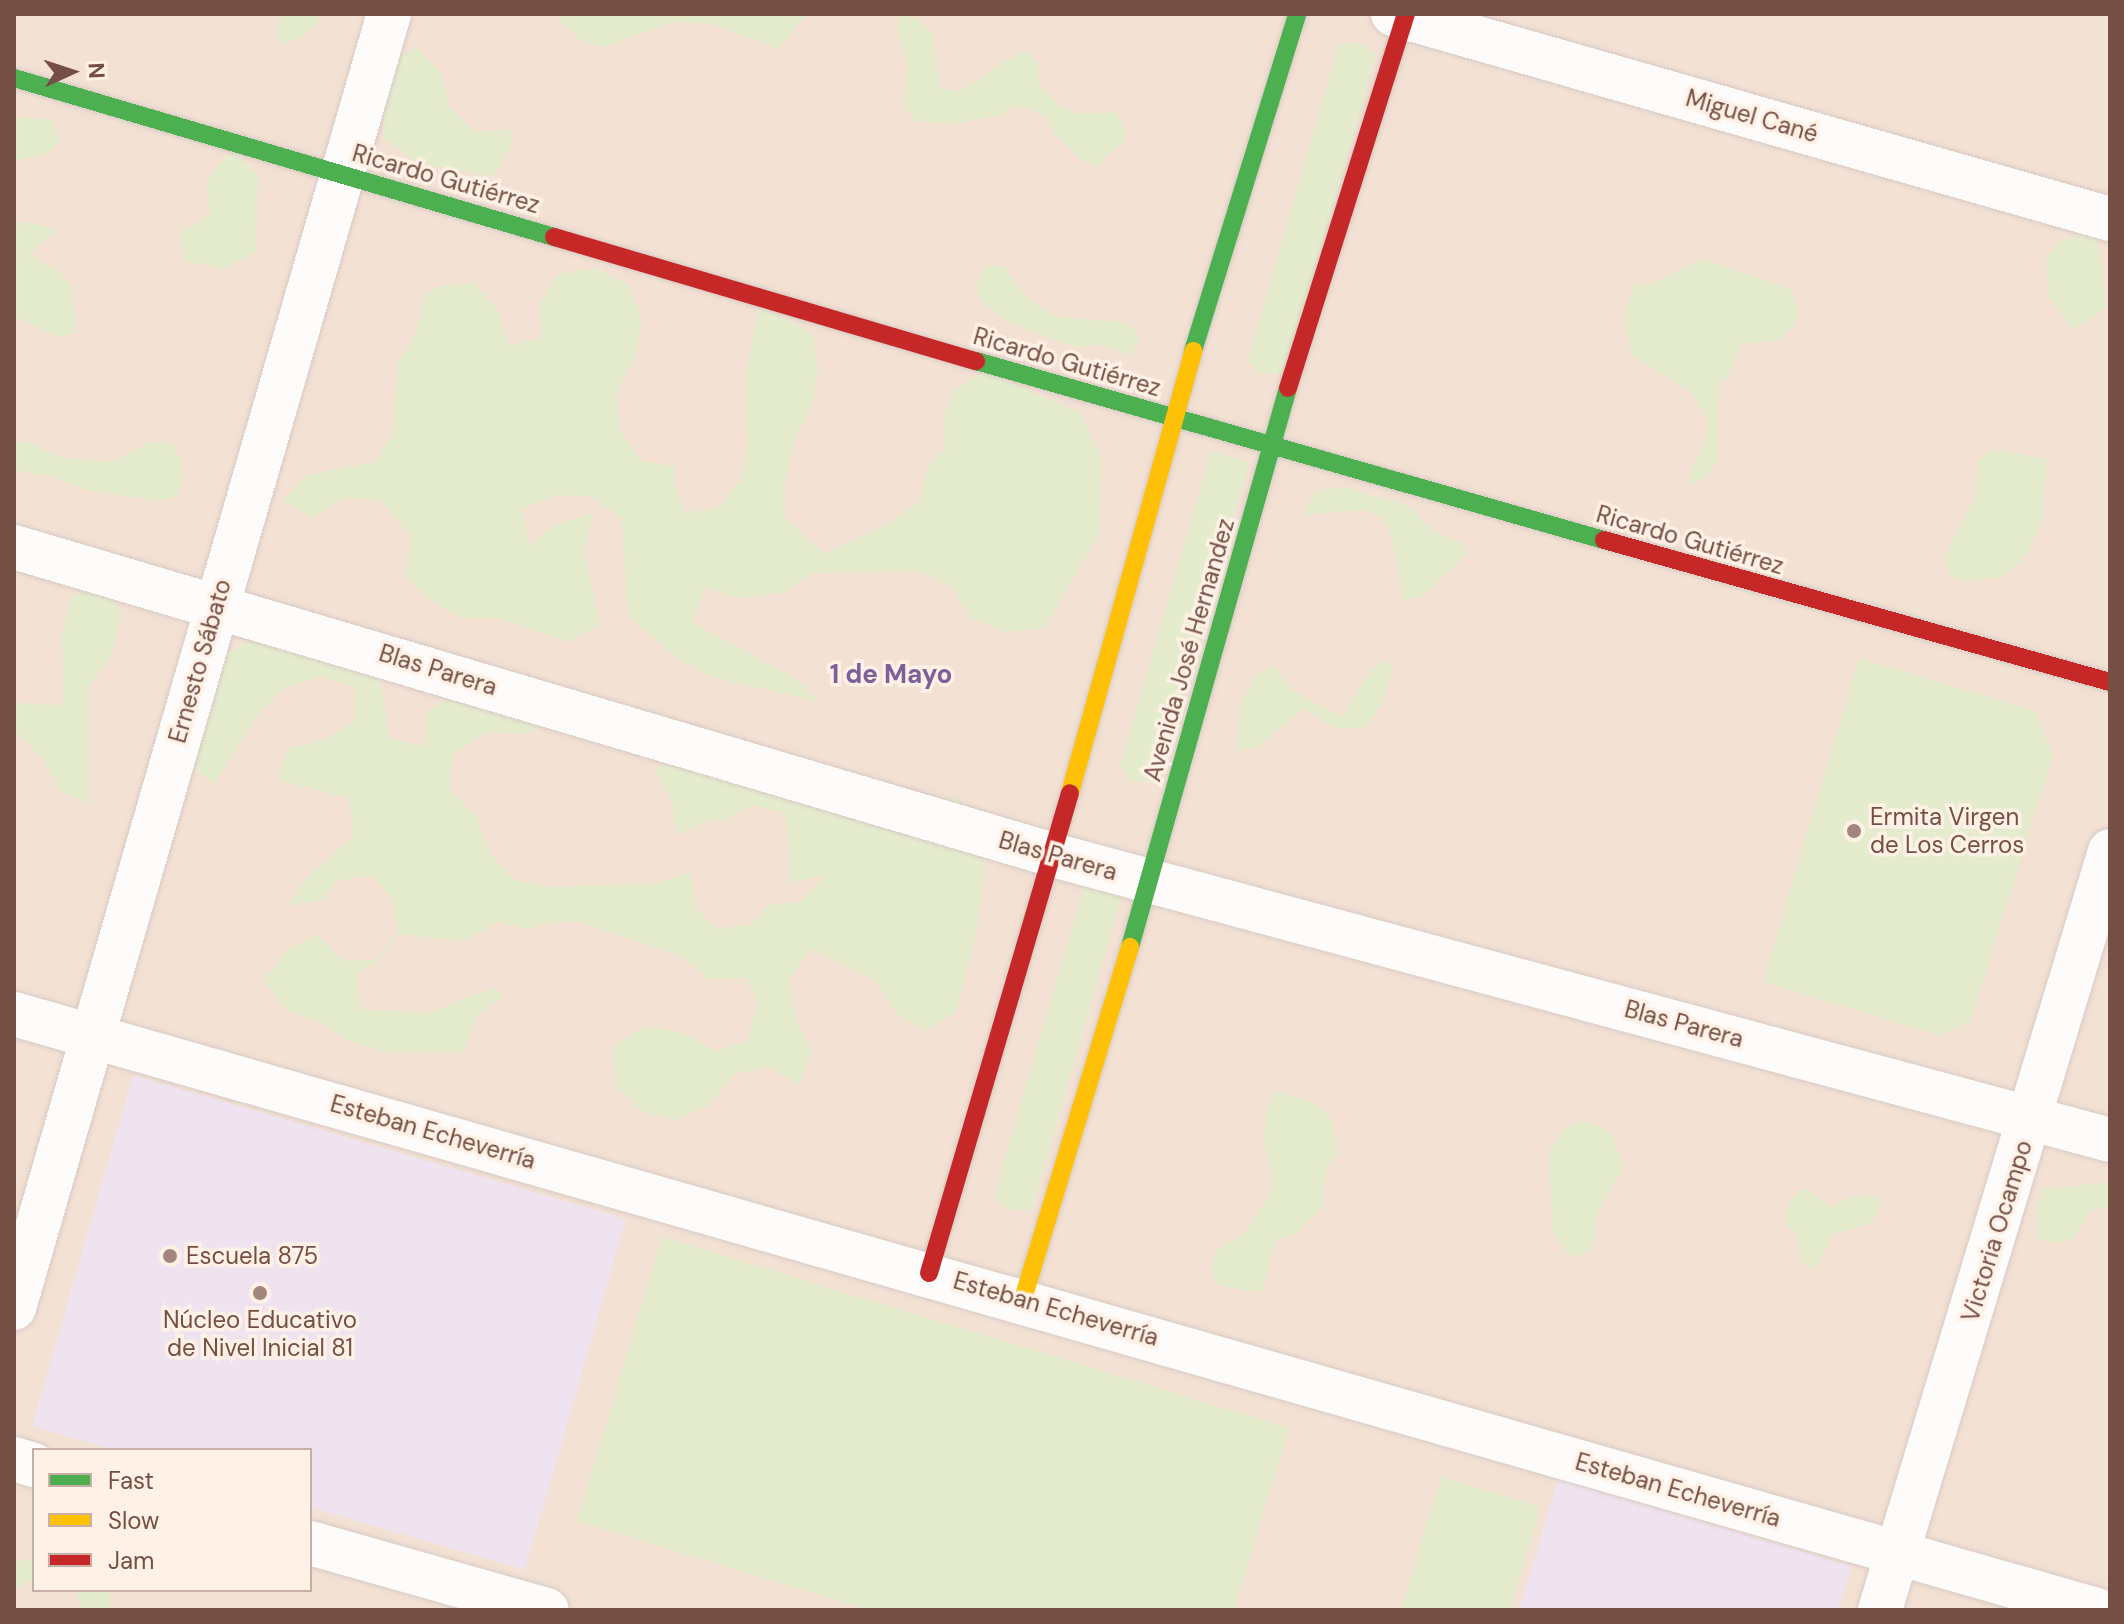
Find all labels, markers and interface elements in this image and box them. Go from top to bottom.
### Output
north arrow [32,32,112,112]
text: N [82,62,111,79]
street label: Miguel Cané [1683,83,1821,149]
street label: Ricardo Gutiérrez [349,138,543,220]
street label: Ricardo Gutiérrez [970,321,1164,403]
street label: Ricardo Gutiérrez [1593,499,1787,581]
street label: Avenida José Hernandez [1138,515,1240,785]
street label: Ernesto Sábato [163,576,237,746]
street label: Blas Parera [376,638,500,702]
district label: 1 de Mayo [830,659,952,691]
place label: Ermita Virgen de Los Cerros [1870,803,2024,859]
marker: Ermita Virgen de Los Cerros [1845,822,1863,840]
street label: Blas Parera [996,825,1120,887]
street label: Blas Parera [1621,994,1747,1054]
street label: Esteban Echeverría [327,1089,539,1175]
street label: Victoria Ocampo [1956,1137,2038,1325]
place label: Escuela 875 [186,1242,318,1270]
marker: Escuela 875 [161,1247,179,1265]
street label: Esteban Echeverría [950,1266,1162,1352]
marker: Núcleo Educativo de Nivel Inicial 81 [251,1284,269,1302]
place label: Núcleo Educativo de Nivel Inicial 81 [163,1306,357,1362]
street label: Esteban Echeverría [1572,1447,1784,1533]
legend [32,1448,312,1592]
text: Fast [108,1465,154,1496]
text: Slow [108,1505,159,1536]
text: Jam [108,1545,154,1576]

